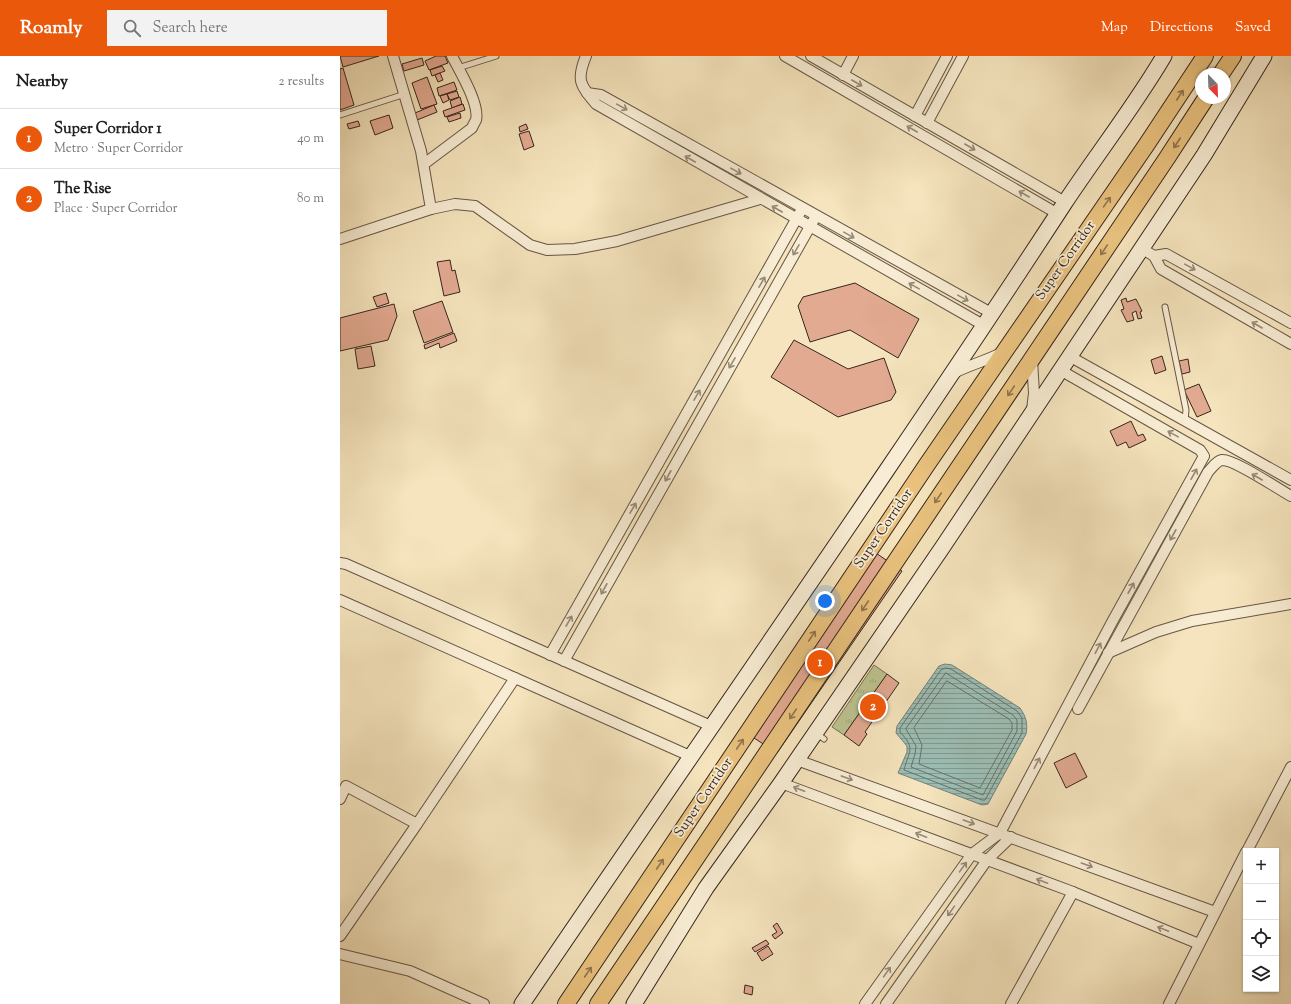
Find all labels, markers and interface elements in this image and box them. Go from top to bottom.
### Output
search box [107,10,387,46]
text: Roamly [20,15,83,42]
icon: search [121,17,143,39]
text: Search here [153,18,228,39]
text: Map [1101,18,1128,38]
text: Directions [1150,18,1213,38]
text: Saved [1235,18,1271,38]
north arrow [1195,68,1231,104]
text: Nearby [16,70,68,94]
text: 2 results [279,73,324,91]
one-way arrow [851,79,863,87]
one-way arrow [1175,89,1184,100]
one-way arrow [616,104,628,112]
text: Super Corridor 1 [54,119,161,140]
one-way arrow [906,125,918,133]
text: 1 [27,130,31,148]
text: 40 m [297,130,324,148]
one-way arrow [1173,137,1181,148]
text: Metro · Super Corridor [54,140,183,158]
one-way arrow [963,144,975,152]
one-way arrow [684,154,696,162]
one-way arrow [729,168,741,176]
text: The Rise [54,179,111,200]
text: 2 [26,190,32,208]
text: 80 m [297,190,324,208]
one-way arrow [1018,190,1030,198]
one-way arrow [1103,197,1111,208]
text: Place · Super Corridor [54,200,177,218]
one-way arrow [771,204,783,212]
street label: Super Corridor [1031,217,1101,305]
one-way arrow [843,231,855,239]
one-way arrow [792,244,800,256]
one-way arrow [1100,245,1108,256]
one-way arrow [1184,264,1196,271]
one-way arrow [758,276,766,288]
one-way arrow [908,282,920,290]
one-way arrow [957,294,969,302]
one-way arrow [1251,320,1263,328]
one-way arrow [727,357,735,369]
one-way arrow [1006,385,1015,396]
one-way arrow [694,389,702,401]
one-way arrow [1167,429,1179,437]
one-way arrow [1191,468,1198,480]
one-way arrow [663,470,671,482]
one-way arrow [1251,472,1263,480]
street label: Super Corridor [850,484,919,573]
one-way arrow [934,493,942,504]
one-way arrow [630,502,638,514]
one-way arrow [1169,529,1177,541]
one-way arrow [1128,582,1135,594]
one-way arrow [599,583,607,595]
your location [815,591,835,611]
one-way arrow [861,600,869,611]
one-way arrow [566,615,574,627]
one-way arrow [808,631,816,642]
one-way arrow [1095,642,1103,654]
pin: 1 [807,648,833,678]
pin: 2 [860,692,886,722]
one-way arrow [789,708,797,719]
one-way arrow [736,739,744,750]
street label: Super Corridor [670,753,739,842]
one-way arrow [1034,757,1042,769]
one-way arrow [840,775,853,782]
one-way arrow [793,785,805,793]
one-way arrow [963,818,975,826]
one-way arrow [915,830,927,838]
map controls [1243,848,1279,992]
button: + [1243,848,1279,884]
one-way arrow [656,858,664,869]
one-way arrow [959,861,967,872]
one-way arrow [1080,861,1092,869]
one-way arrow [1037,876,1049,884]
button: − [1243,884,1279,920]
one-way arrow [947,905,955,916]
button: locate [1243,920,1279,956]
one-way arrow [1157,925,1169,933]
button: layers [1243,956,1279,992]
one-way arrow [583,966,592,977]
one-way arrow [883,967,891,978]

